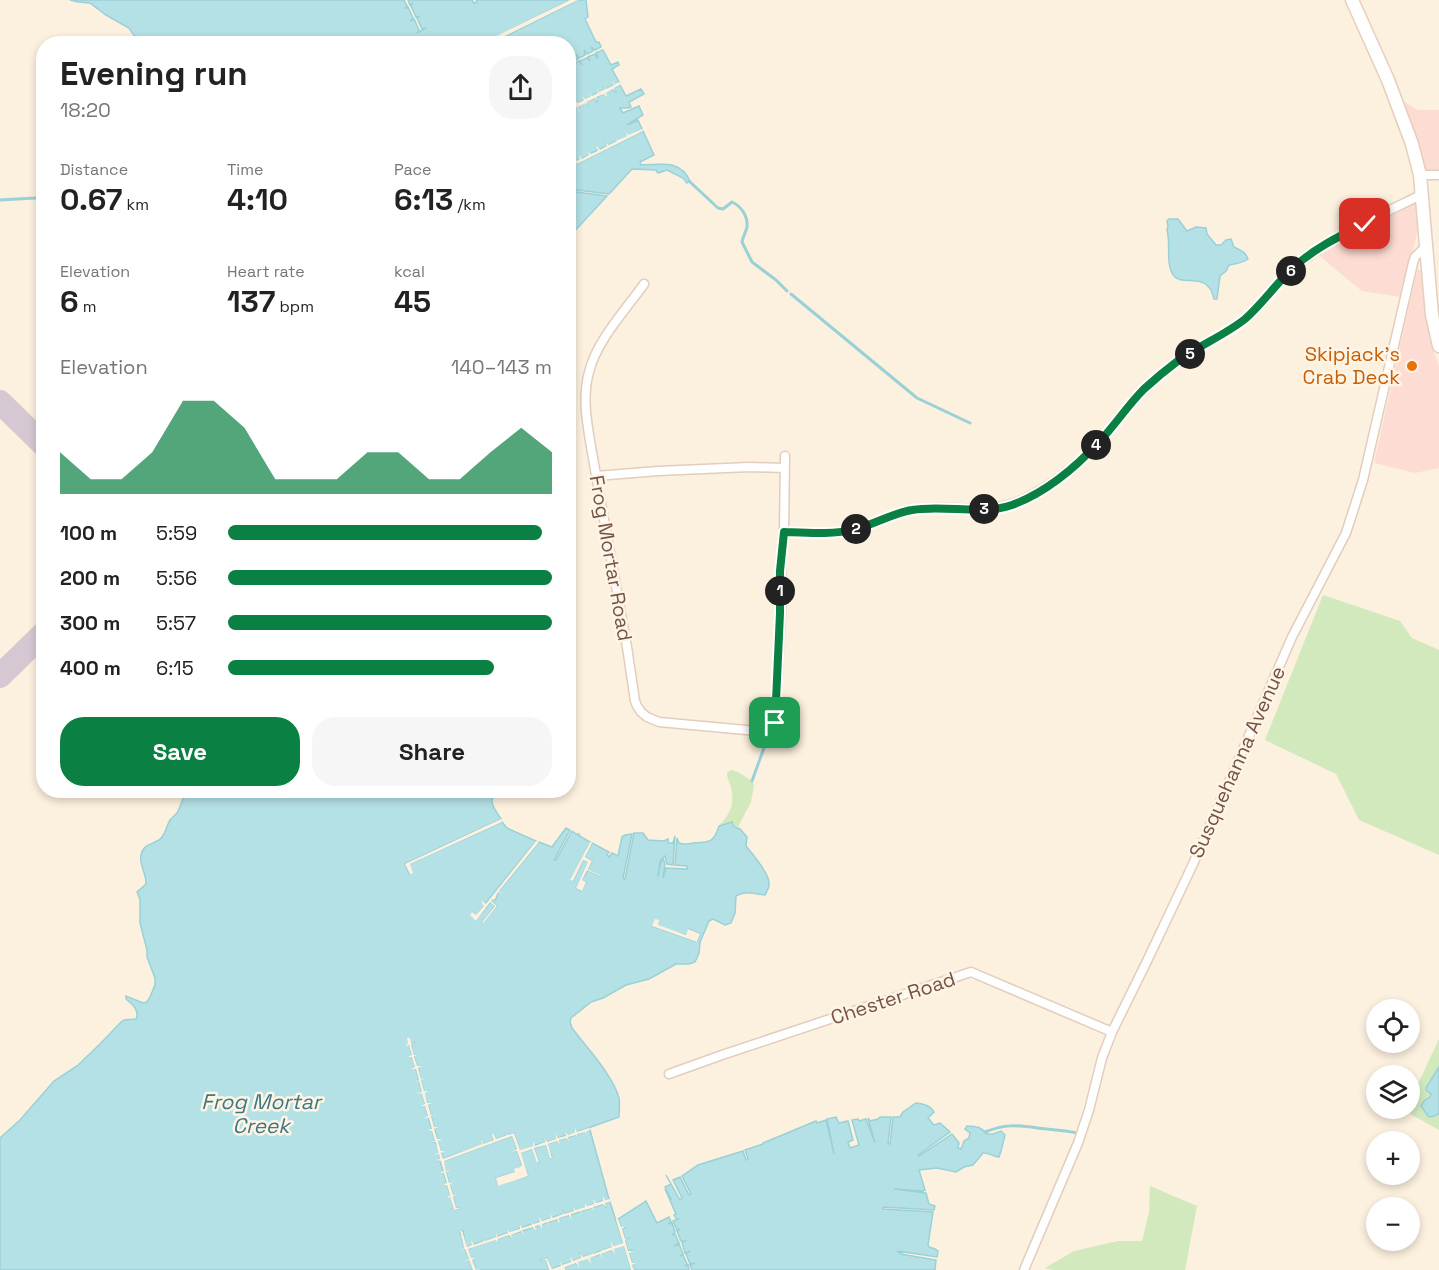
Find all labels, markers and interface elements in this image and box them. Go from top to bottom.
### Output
text: Evening run [60,53,248,95]
button: share [489,56,552,119]
text: 18:20 [60,97,111,123]
text: Distance [60,159,128,180]
text: Time [227,159,263,180]
text: Pace [394,159,431,180]
text: 0.67 [60,180,122,219]
text: 4:10 [227,180,288,219]
text: 6:13 [394,180,453,219]
text: km [122,194,149,215]
text: /km [453,194,486,215]
pin [1339,198,1390,249]
icon: check [1348,207,1381,240]
pin: 6 [1276,256,1306,286]
text: 6 [1286,260,1296,281]
text: Elevation [60,261,130,282]
text: Heart rate [227,261,305,282]
text: kcal [394,261,425,282]
text: 6 [60,282,79,321]
text: 137 [227,282,275,321]
text: 45 [394,282,431,321]
text: m [79,296,96,317]
text: bpm [275,296,314,317]
pin: 5 [1175,339,1205,369]
place label: Skipjack's Crab Deck [1303,341,1400,390]
text: 5 [1185,343,1195,364]
text: Elevation [60,354,148,380]
text: 140–143 m [451,354,552,380]
marker: Skipjack's Crab Deck [1405,359,1419,373]
pin: 4 [1081,430,1111,460]
text: 4 [1091,434,1101,455]
street label: Frog Mortar Road [584,473,638,643]
pin: 3 [969,494,999,524]
text: 3 [979,498,989,519]
pin: 2 [841,514,871,544]
text: 2 [851,518,861,539]
text: 100 m [60,520,117,546]
text: 5:59 [156,520,197,546]
text: 200 m [60,565,120,591]
text: 5:56 [156,565,197,591]
pin: 1 [765,576,795,606]
text: 1 [776,580,784,601]
text: 300 m [60,610,120,636]
text: 5:57 [156,610,196,636]
text: 400 m [60,655,121,681]
text: 6:15 [156,655,194,681]
street label: Susquehanna Avenue [1183,662,1291,862]
pin [749,697,800,748]
icon: arrive [758,706,791,739]
button: Save [60,717,300,786]
button: Share [312,717,552,786]
street label: Chester Road [827,966,959,1030]
map controls [1366,999,1420,1251]
button: locate [1366,999,1420,1053]
button: layers [1366,1065,1420,1119]
water label: Frog Mortar Creek [201,1088,323,1139]
button: + [1366,1131,1420,1185]
button: − [1366,1197,1420,1251]

